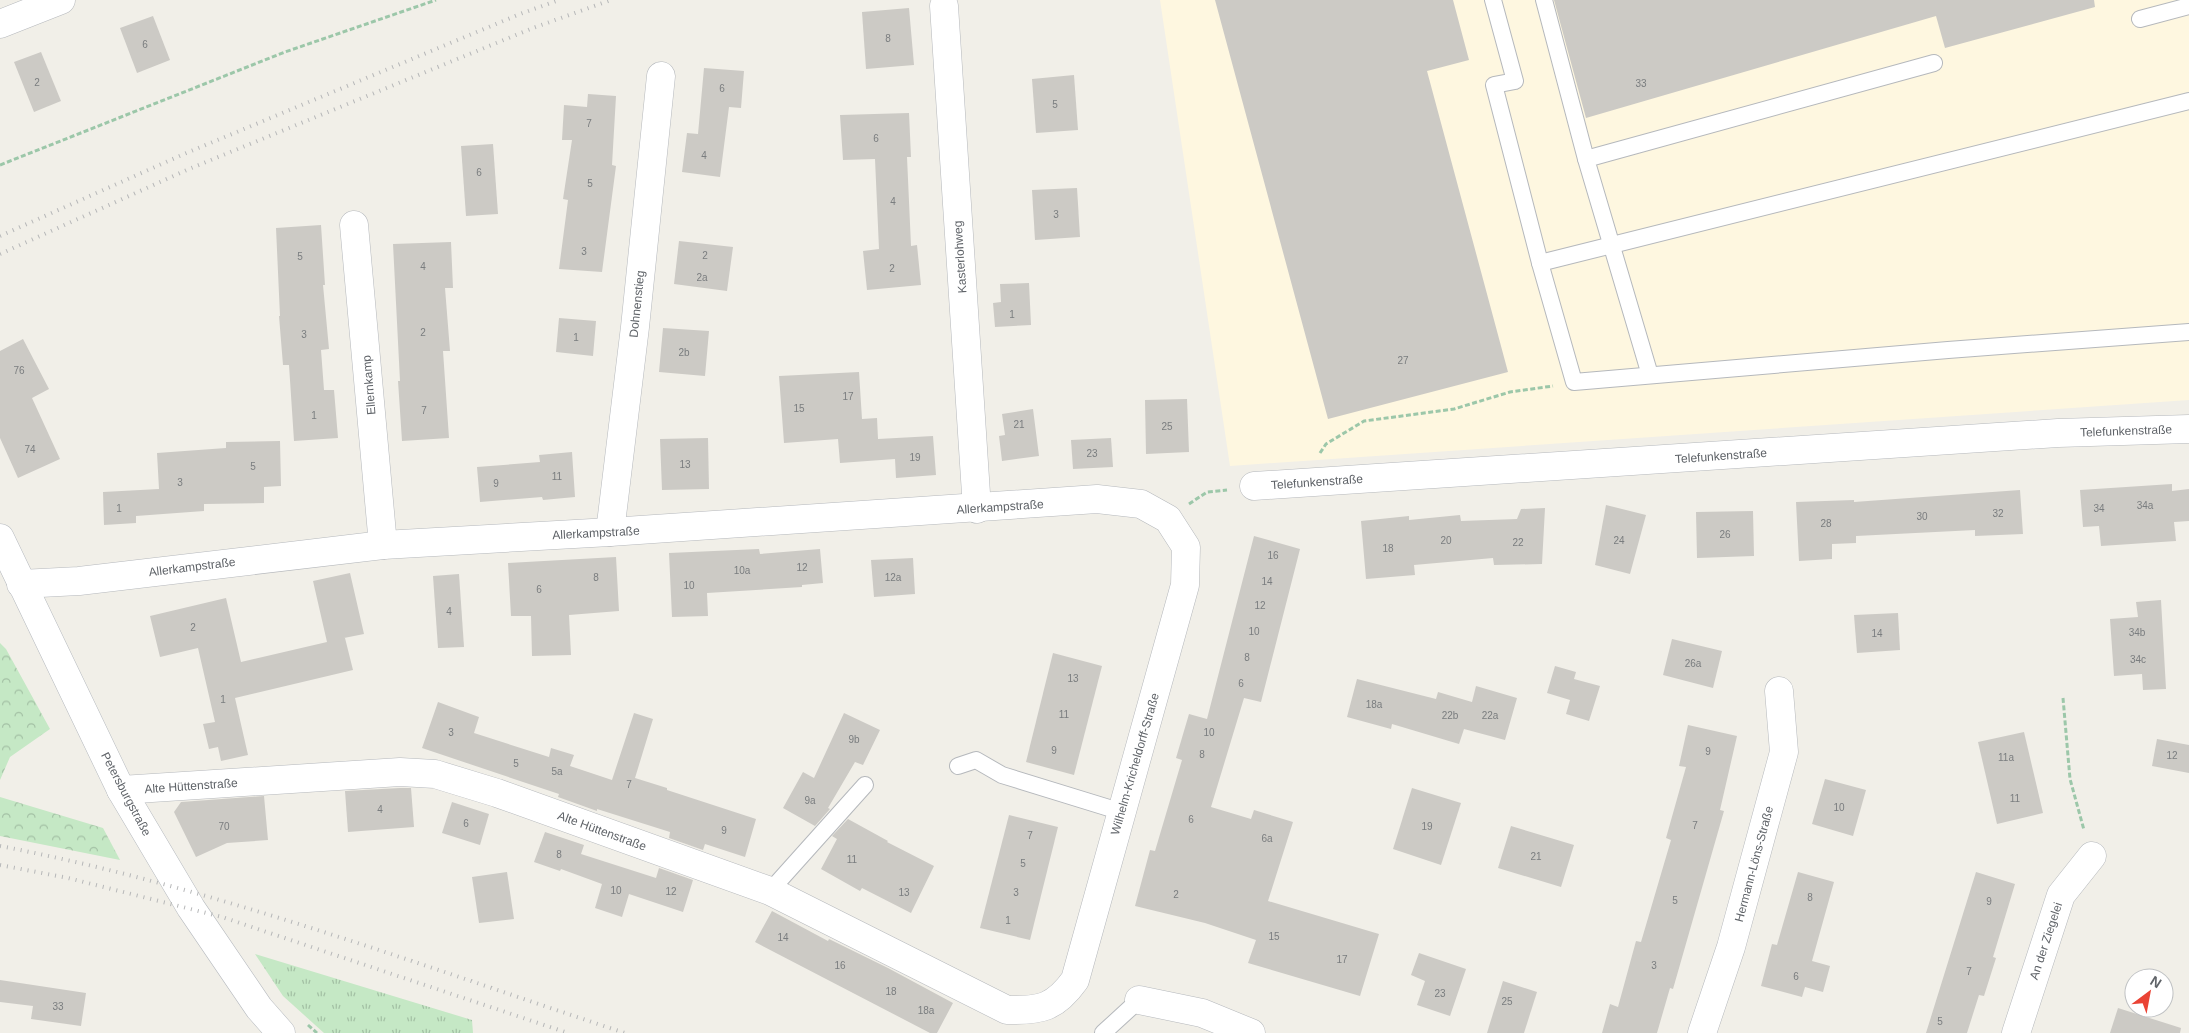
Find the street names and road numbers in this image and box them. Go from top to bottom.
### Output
street label: Kasterlohweg [950,220,970,294]
street label: Dohnenstieg [627,270,647,338]
street label: Ellernkamp [359,354,379,416]
street label: Telefunkenstraße [2080,422,2173,440]
street label: Telefunkenstraße [1675,446,1768,466]
street label: Telefunkenstraße [1271,472,1364,492]
street label: Allerkampstraße [956,497,1044,517]
street label: Allerkampstraße [552,524,640,542]
street label: Allerkampstraße [148,555,237,579]
street label: Wilhelm-Kricheldorff-Straße [1108,691,1162,837]
street label: Petersburgstraße [98,750,154,838]
street label: Alte Hüttenstraße [144,776,238,796]
street label: Hermann-Löns-Straße [1732,804,1776,923]
street label: Alte Hüttenstraße [556,808,649,854]
street label: An der Ziegelei [2027,900,2065,982]

